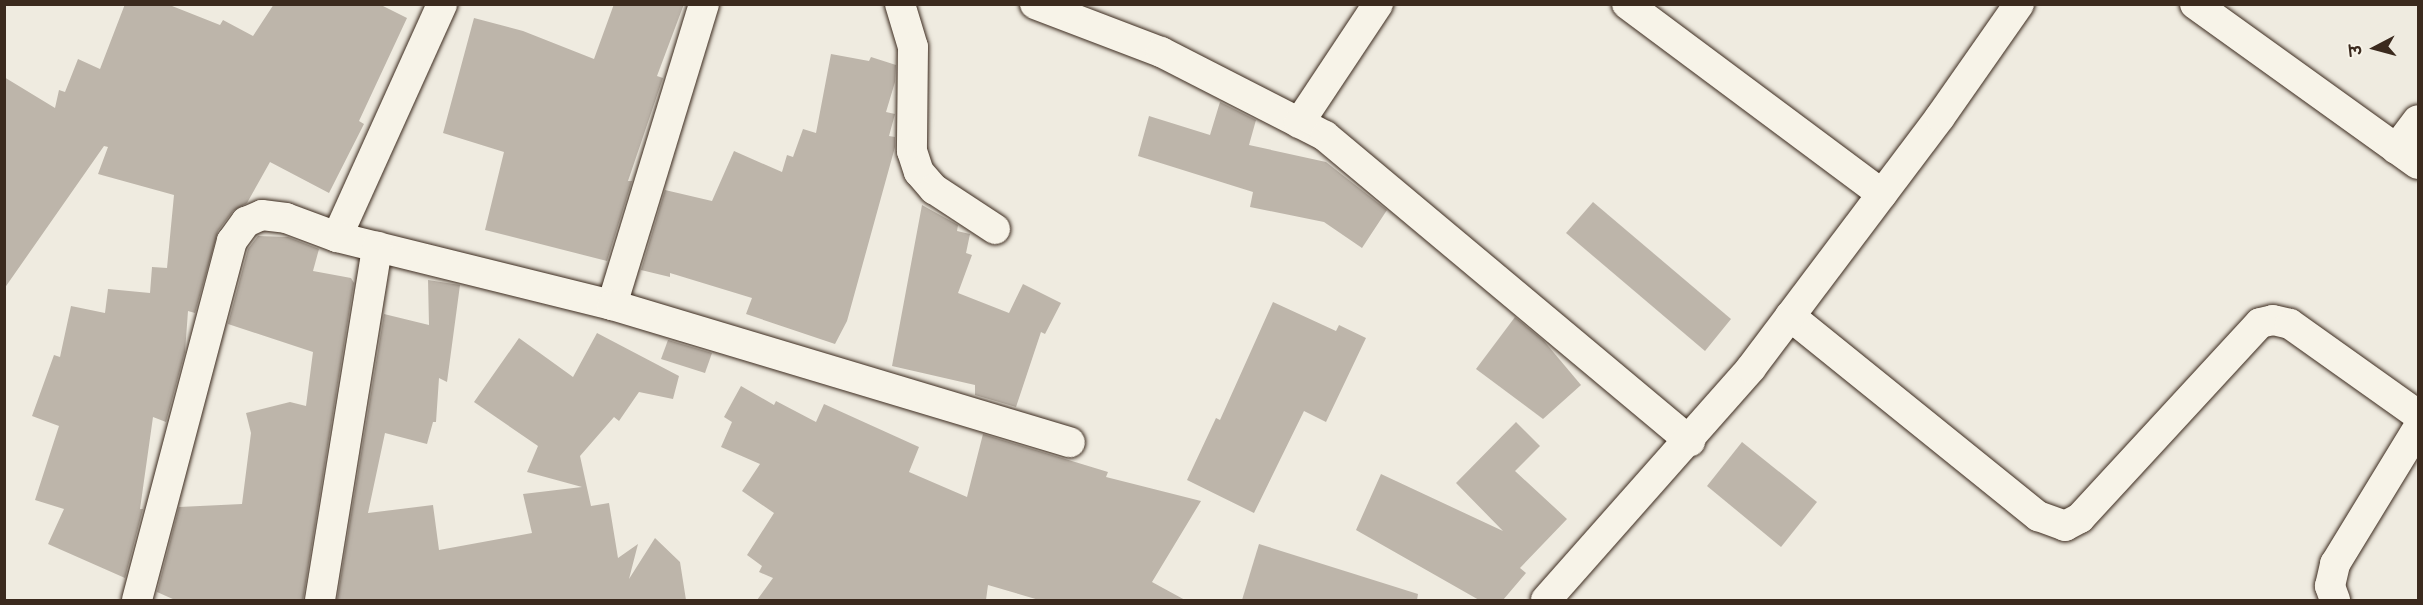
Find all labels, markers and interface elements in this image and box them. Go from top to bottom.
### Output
north arrow [2345,18,2405,78]
text: उ [2347,44,2367,56]

